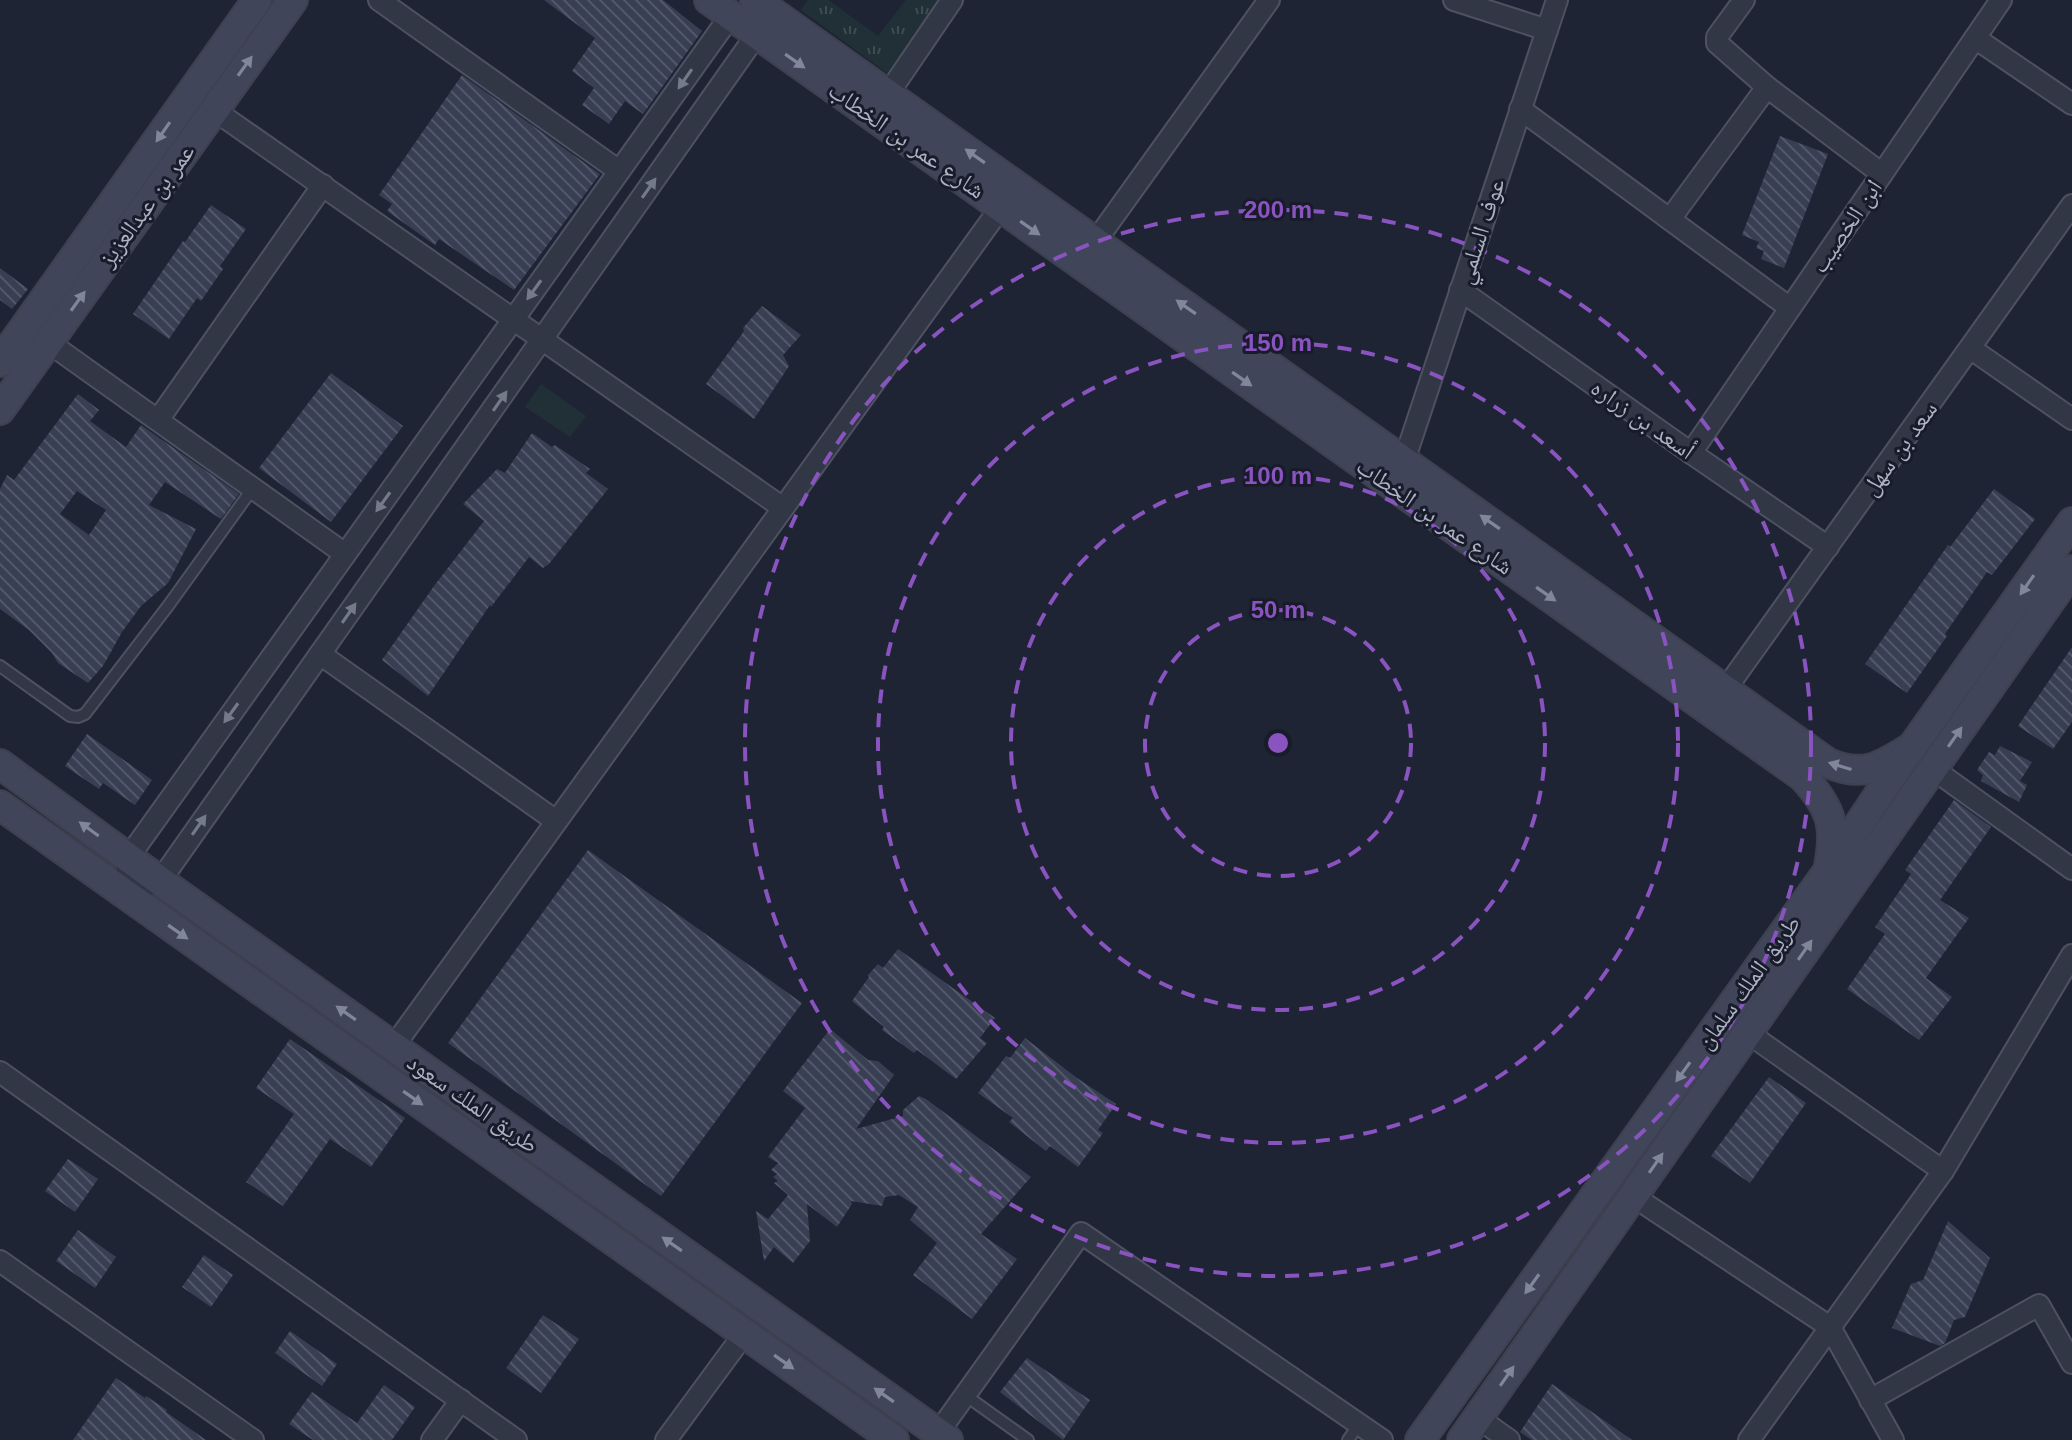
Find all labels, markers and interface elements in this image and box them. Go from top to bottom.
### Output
one-way arrow [785,53,806,68]
one-way arrow [237,56,253,77]
one-way arrow [678,68,693,89]
street label: شارع عمر بن الخطاب [823,76,990,206]
one-way arrow [155,121,171,143]
street label: عمر بن عبدالعزيز [92,139,200,273]
one-way arrow [964,149,985,164]
street label: ابن الخصيب [1805,174,1888,278]
street label: عوف السلمي [1450,175,1516,289]
one-way arrow [641,177,656,198]
text: 200 m [1244,196,1312,223]
one-way arrow [1020,220,1041,235]
one-way arrow [527,280,542,301]
one-way arrow [70,290,85,311]
one-way arrow [1176,300,1197,315]
text: 150 m [1244,329,1312,356]
one-way arrow [1232,371,1253,386]
street label: أسعد بن زراره [1585,373,1700,465]
one-way arrow [491,390,507,411]
street label: سعد بن سهل [1856,395,1943,501]
street label: شارع عمر بن الخطاب [1351,452,1518,582]
text: 100 m [1244,462,1312,489]
one-way arrow [376,491,391,512]
one-way arrow [1479,515,1500,531]
one-way arrow [2020,575,2035,596]
one-way arrow [1535,586,1556,601]
text: 50 m [1251,596,1305,623]
one-way arrow [341,602,356,623]
one-way arrow [224,703,240,724]
one-way arrow [1947,727,1962,748]
centre of rings [1264,729,1292,757]
one-way arrow [1828,759,1852,772]
one-way arrow [191,815,206,836]
one-way arrow [78,822,99,837]
street label: طريق الملك سلمان [1690,910,1806,1055]
one-way arrow [167,923,188,939]
one-way arrow [1797,940,1813,961]
one-way arrow [336,1005,356,1021]
street label: طريق الملك سعود [402,1048,544,1159]
one-way arrow [1676,1062,1691,1083]
one-way arrow [402,1090,423,1105]
one-way arrow [1648,1153,1663,1174]
one-way arrow [662,1237,683,1252]
one-way arrow [1525,1273,1540,1294]
one-way arrow [774,1354,795,1369]
one-way arrow [1499,1366,1514,1387]
one-way arrow [873,1387,895,1403]

